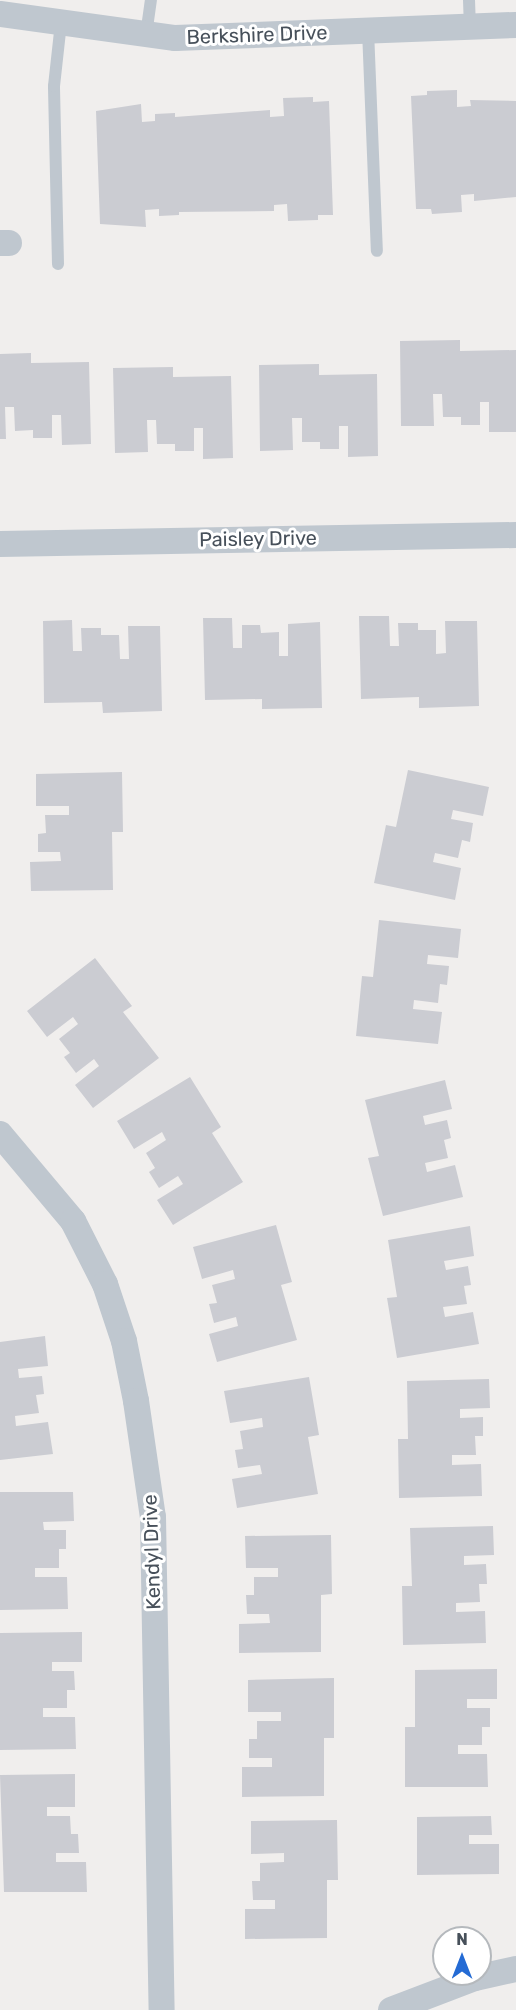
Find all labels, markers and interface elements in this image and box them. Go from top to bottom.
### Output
street label: Berkshire Drive [186,21,328,49]
street label: Paisley Drive [199,526,317,552]
street label: Kendyl Drive [138,1494,166,1610]
north arrow [432,1926,492,1986]
text: N [456,1930,468,1949]

